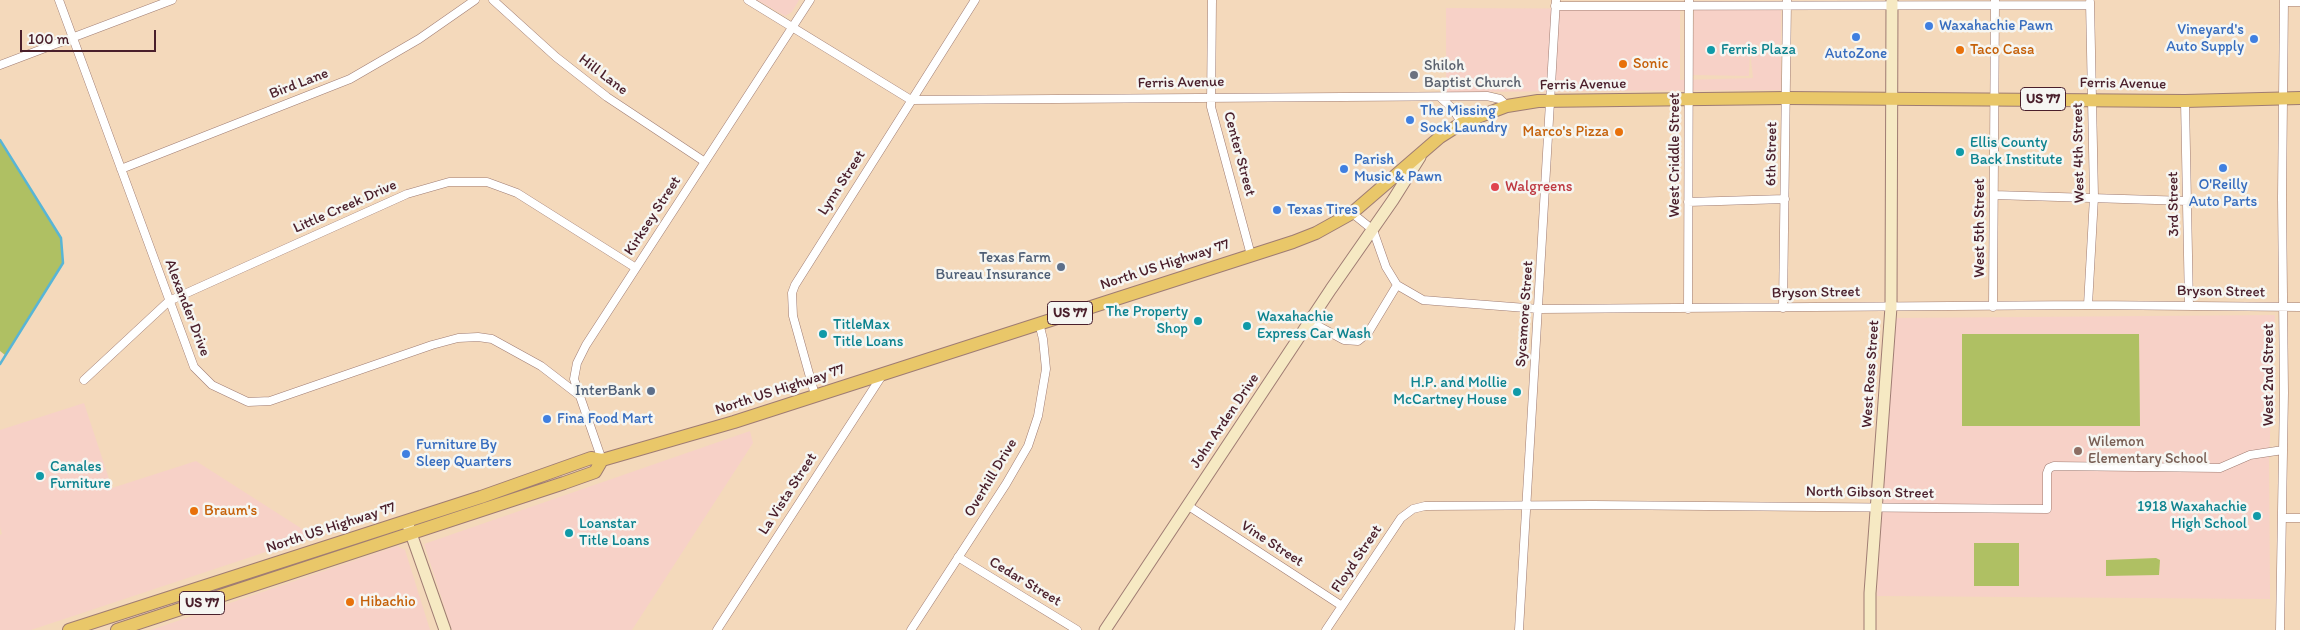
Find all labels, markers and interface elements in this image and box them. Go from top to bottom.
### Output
place label: Waxahachie Pawn [1939,17,2053,35]
scale bar [22,20,159,52]
marker: Waxahachie Pawn [1923,20,1935,32]
place label: Vineyard's Auto Supply [2166,21,2244,56]
text: 100 m [28,30,69,48]
marker: AutoZone [1850,31,1862,43]
marker: Vineyard's Auto Supply [2248,33,2260,45]
place label: Ferris Plaza [1721,41,1796,59]
place label: Taco Casa [1970,41,2034,59]
marker: Ferris Plaza [1705,44,1717,56]
marker: Taco Casa [1954,44,1966,56]
place label: AutoZone [1825,45,1887,63]
street label: Hill Lane [575,51,631,99]
place label: Sonic [1633,55,1668,73]
place label: Shiloh Baptist Church [1424,57,1521,92]
marker: Sonic [1617,58,1629,70]
street label: Bird Lane [267,65,331,103]
marker: Shiloh Baptist Church [1408,69,1420,81]
street label: Ferris Avenue [1137,73,1225,93]
street label: Ferris Avenue [2079,74,2167,94]
street label: Ferris Avenue [1539,75,1627,95]
road number: US 77 [2020,88,2066,110]
street label: West Criddle Street [1666,92,1684,218]
place label: The Missing Sock Laundry [1420,102,1507,137]
street label: West 4th Street [2069,103,2089,203]
street label: Center Street [1219,110,1259,198]
marker: The Missing Sock Laundry [1404,114,1416,126]
street label: 6th Street [1762,122,1782,186]
place label: Marco's Pizza [1522,123,1609,141]
marker: Marco's Pizza [1613,126,1625,138]
place label: Ellis County Back Institute [1970,134,2062,169]
marker: Ellis County Back Institute [1954,146,1966,158]
street label: Lynn Street [814,147,870,219]
place label: Parish Music & Pawn [1354,151,1442,186]
marker: O'Reilly Auto Parts [2217,162,2229,174]
marker: Parish Music & Pawn [1338,163,1350,175]
street label: 3rd Street [2164,171,2184,237]
street label: Kirksey Street [621,173,685,259]
street label: Little Creek Drive [290,176,400,238]
place label: O'Reilly Auto Parts [2189,176,2257,211]
place label: Walgreens [1505,178,1572,196]
street label: West 5th Street [1971,178,1989,278]
marker: Walgreens [1489,181,1501,193]
place label: Texas Tires [1287,201,1358,219]
marker: Texas Tires [1271,204,1283,216]
street label: North US Highway 77 [1098,236,1232,294]
place label: Texas Farm Bureau Insurance [936,249,1051,284]
street label: Alexander Drive [160,257,214,359]
street label: Sycamore Street [1512,260,1538,368]
marker: Texas Farm Bureau Insurance [1055,261,1067,273]
street label: Bryson Street [2177,282,2265,302]
street label: Bryson Street [1772,283,1860,303]
road number: US 77 [1048,302,1092,324]
place label: The Property Shop [1106,303,1188,338]
place label: Waxahachie Express Car Wash [1257,308,1371,343]
marker: The Property Shop [1192,315,1204,327]
place label: TitleMax Title Loans [833,316,903,351]
street label: West Ross Street [1858,319,1884,429]
marker: Waxahachie Express Car Wash [1241,320,1253,332]
street label: West 2nd Street [2260,324,2278,426]
marker: TitleMax Title Loans [817,328,829,340]
street label: North US Highway 77 [713,361,847,419]
street label: John Arden Drive [1187,370,1263,472]
place label: H.P. and Mollie McCartney House [1393,374,1507,409]
place label: InterBank [575,382,641,400]
marker: InterBank [645,385,657,397]
marker: H.P. and Mollie McCartney House [1511,386,1523,398]
place label: Fina Food Mart [557,410,653,428]
marker: Fina Food Mart [541,413,553,425]
place label: Wilemon Elementary School [2088,433,2208,468]
place label: Furniture By Sleep Quarters [416,436,512,471]
street label: Overhill Drive [961,436,1021,520]
marker: Wilemon Elementary School [2072,445,2084,457]
marker: Furniture By Sleep Quarters [400,448,412,460]
street label: La Vista Street [755,450,821,538]
place label: Canales Furniture [50,458,111,493]
marker: Canales Furniture [34,470,46,482]
street label: North Gibson Street [1806,483,1934,503]
place label: 1918 Waxahachie High School [2137,498,2247,533]
street label: North US Highway 77 [264,499,398,557]
place label: Braum's [204,502,257,520]
marker: Braum's [188,505,200,517]
marker: 1918 Waxahachie High School [2251,510,2263,522]
place label: Loanstar Title Loans [579,515,649,550]
street label: Vine Street [1237,517,1307,571]
street label: Floyd Street [1328,522,1386,596]
marker: Loanstar Title Loans [563,527,575,539]
street label: Cedar Street [986,553,1064,611]
road number: US 77 [180,592,224,614]
place label: Hibachio [360,593,416,611]
marker: Hibachio [344,596,356,608]

